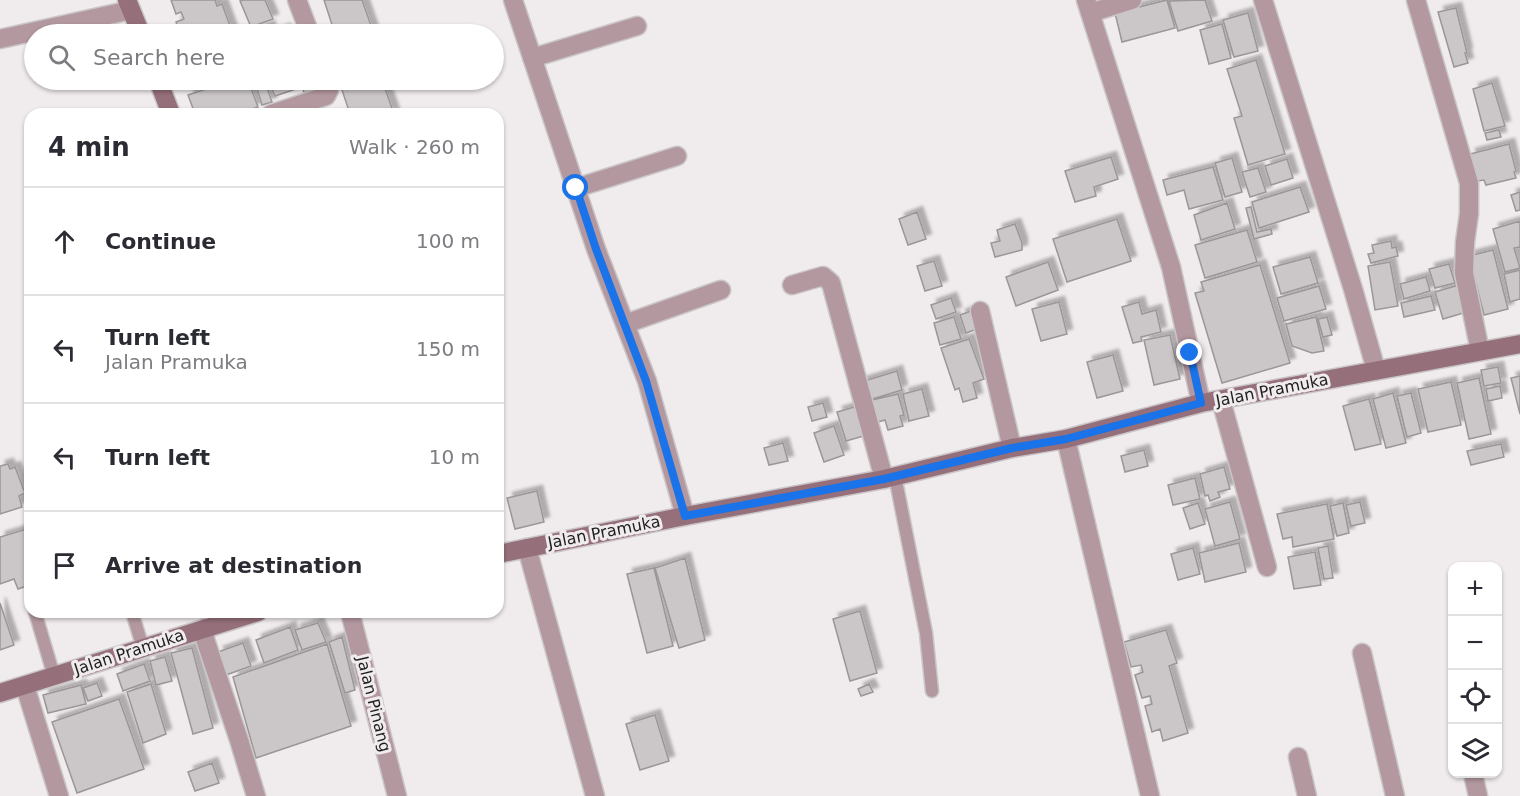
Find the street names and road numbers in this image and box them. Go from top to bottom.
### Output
street label: Jalan Pramuka [1213,370,1330,410]
street label: Jalan Pramuka [545,512,662,552]
street label: Jalan Pramuka [71,625,186,679]
street label: Jalan Pinang [353,653,395,754]

